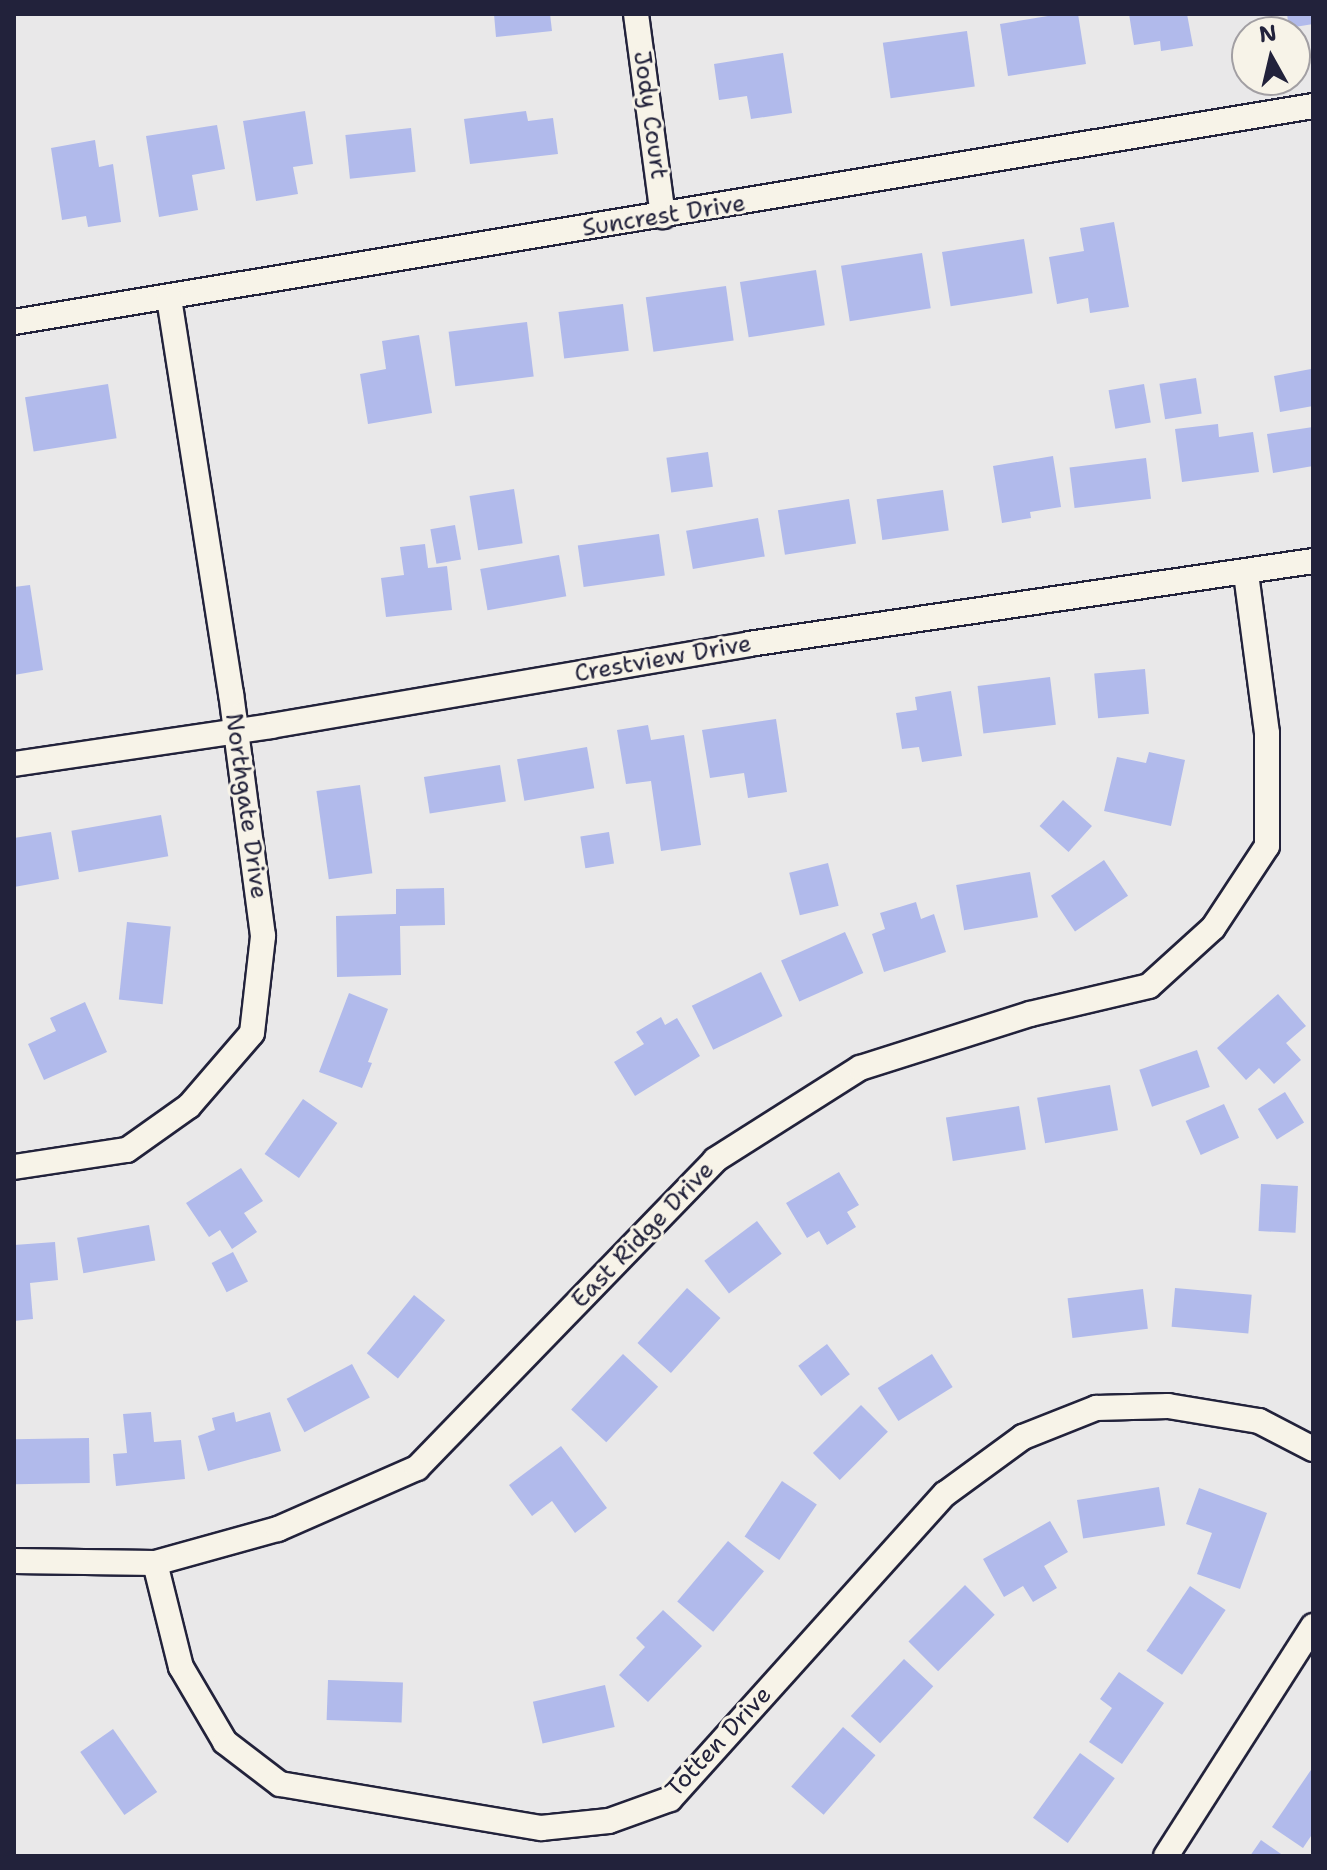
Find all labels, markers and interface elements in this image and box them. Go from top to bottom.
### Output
north arrow [1231,16,1311,96]
text: N [1257,18,1279,49]
street label: Jody Court [627,49,673,181]
street label: Suncrest Drive [580,189,748,243]
street label: Crestview Drive [572,629,754,689]
street label: Northgate Drive [219,711,273,901]
street label: East Ridge Drive [566,1156,720,1314]
street label: Totten Drive [660,1681,778,1803]

